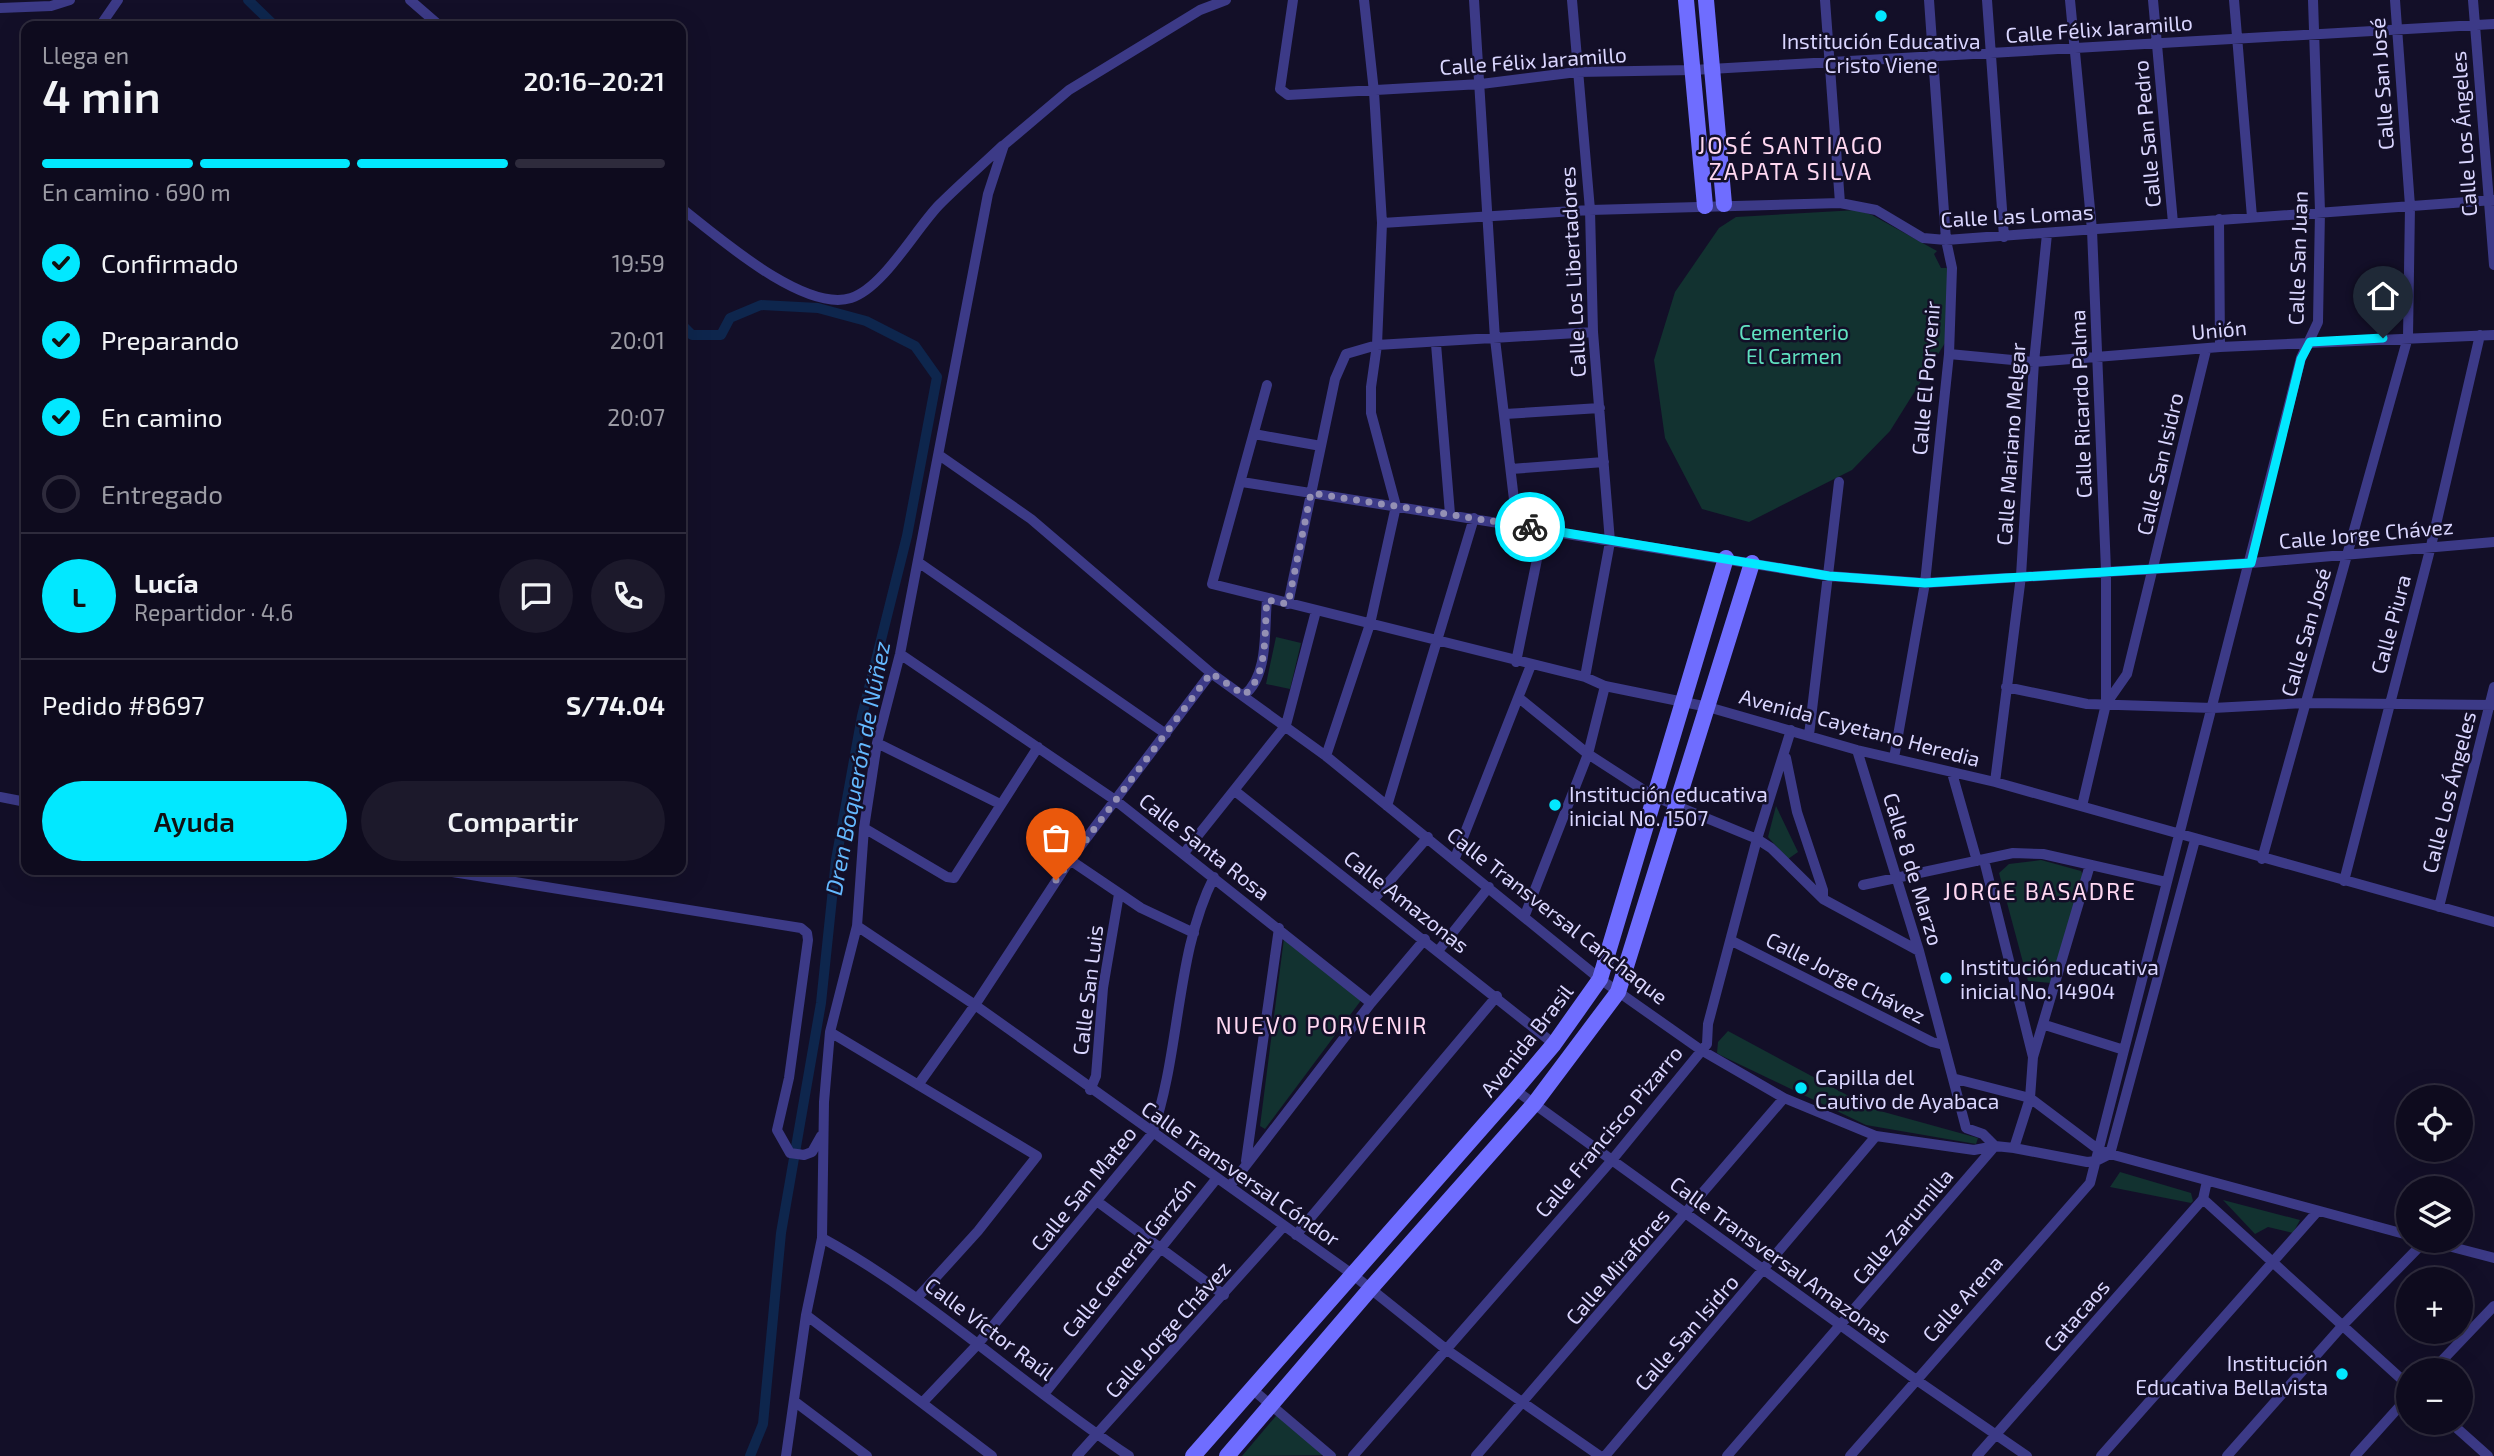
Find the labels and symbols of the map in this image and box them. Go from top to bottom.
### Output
marker: Institución Educativa Cristo Viene [1873,8,1889,24]
street label: Calle Félix Jaramillo [2005,9,2193,47]
street label: Calle San José [2364,17,2398,151]
place label: Institución Educativa Cristo Viene [1781,28,1981,77]
street label: Calle Félix Jaramillo [1439,41,1627,79]
street label: Calle Los Ángeles [2445,50,2481,218]
street label: Calle San Pedro [2127,59,2165,209]
district label: JOSÉ SANTIAGO ZAPATA SILVA [1698,131,1884,185]
street label: Calle Los Libertadores [1554,166,1590,378]
street label: Calle San Juan [2282,190,2312,326]
street label: Calle Las Lomas [1940,199,2094,231]
pin [2353,266,2413,338]
street label: Calle El Porvenir [1906,299,1944,456]
street label: Calle Ricardo Palma [2064,309,2096,499]
street label: Unión [2190,314,2248,344]
park label: Cementerio El Carmen [1739,319,1849,368]
street label: Calle Mariano Melgar [1990,341,2030,546]
street label: Calle San Isidro [2130,390,2188,538]
courier [1495,492,1565,562]
street label: Calle Jorge Chávez [2278,513,2454,553]
street label: Calle San José [2275,565,2335,699]
street label: Calle Piura [2365,572,2415,676]
water label: Dren Boquerón de Núñez [819,638,895,897]
street label: Avenida Cayetano Heredia [1737,683,1983,771]
street label: Calle Los Ángeles [2416,709,2480,875]
place label: Institución educativa inicial No. 1507 [1569,781,1768,830]
street label: Calle Santa Rosa [1135,787,1275,905]
street label: Calle 8 de Marzo [1879,790,1949,948]
marker: Institución educativa inicial No. 1507 [1547,797,1563,813]
pin [1026,808,1086,880]
street label: Calle Transversal Canchaque [1443,821,1673,1009]
street label: Calle Amazonas [1340,845,1474,957]
district label: JORGE BASADRE [1943,877,2137,905]
street label: Calle San Luis [1067,924,1107,1056]
street label: Calle Jorge Chávez [1762,926,1930,1028]
place label: Institución educativa inicial No. 14904 [1960,954,2159,1003]
marker: Institución educativa inicial No. 14904 [1938,970,1954,986]
street label: Avenida Brasil [1474,978,1578,1101]
district label: NUEVO PORVENIR [1215,1011,1429,1039]
street label: Calle Francisco Pizarro [1529,1040,1687,1222]
place label: Capilla del Cautivo de Ayabaca [1815,1064,1999,1113]
marker: Capilla del Cautivo de Ayabaca [1793,1080,1809,1096]
street label: Calle Transversal Cóndor [1137,1095,1345,1251]
street label: Calle San Mateo [1025,1121,1141,1255]
street label: Calle Zarumilla [1846,1163,1958,1289]
street label: Calle Transversal Amazonas [1666,1170,1896,1348]
street label: Calle General Garzón [1056,1172,1200,1342]
street label: Calle Mirafores [1560,1203,1674,1329]
street label: Calle Arena [1917,1250,2007,1346]
street label: Calle Jorge Chávez [1099,1256,1235,1402]
street label: Calle San Isidro [1629,1269,1743,1395]
street label: Calle Víctor Raúl [921,1271,1060,1385]
street label: Catacaos [2038,1274,2114,1356]
place label: Institución Educativa Bellavista [2135,1350,2328,1399]
marker: Institución Educativa Bellavista [2334,1366,2350,1382]

